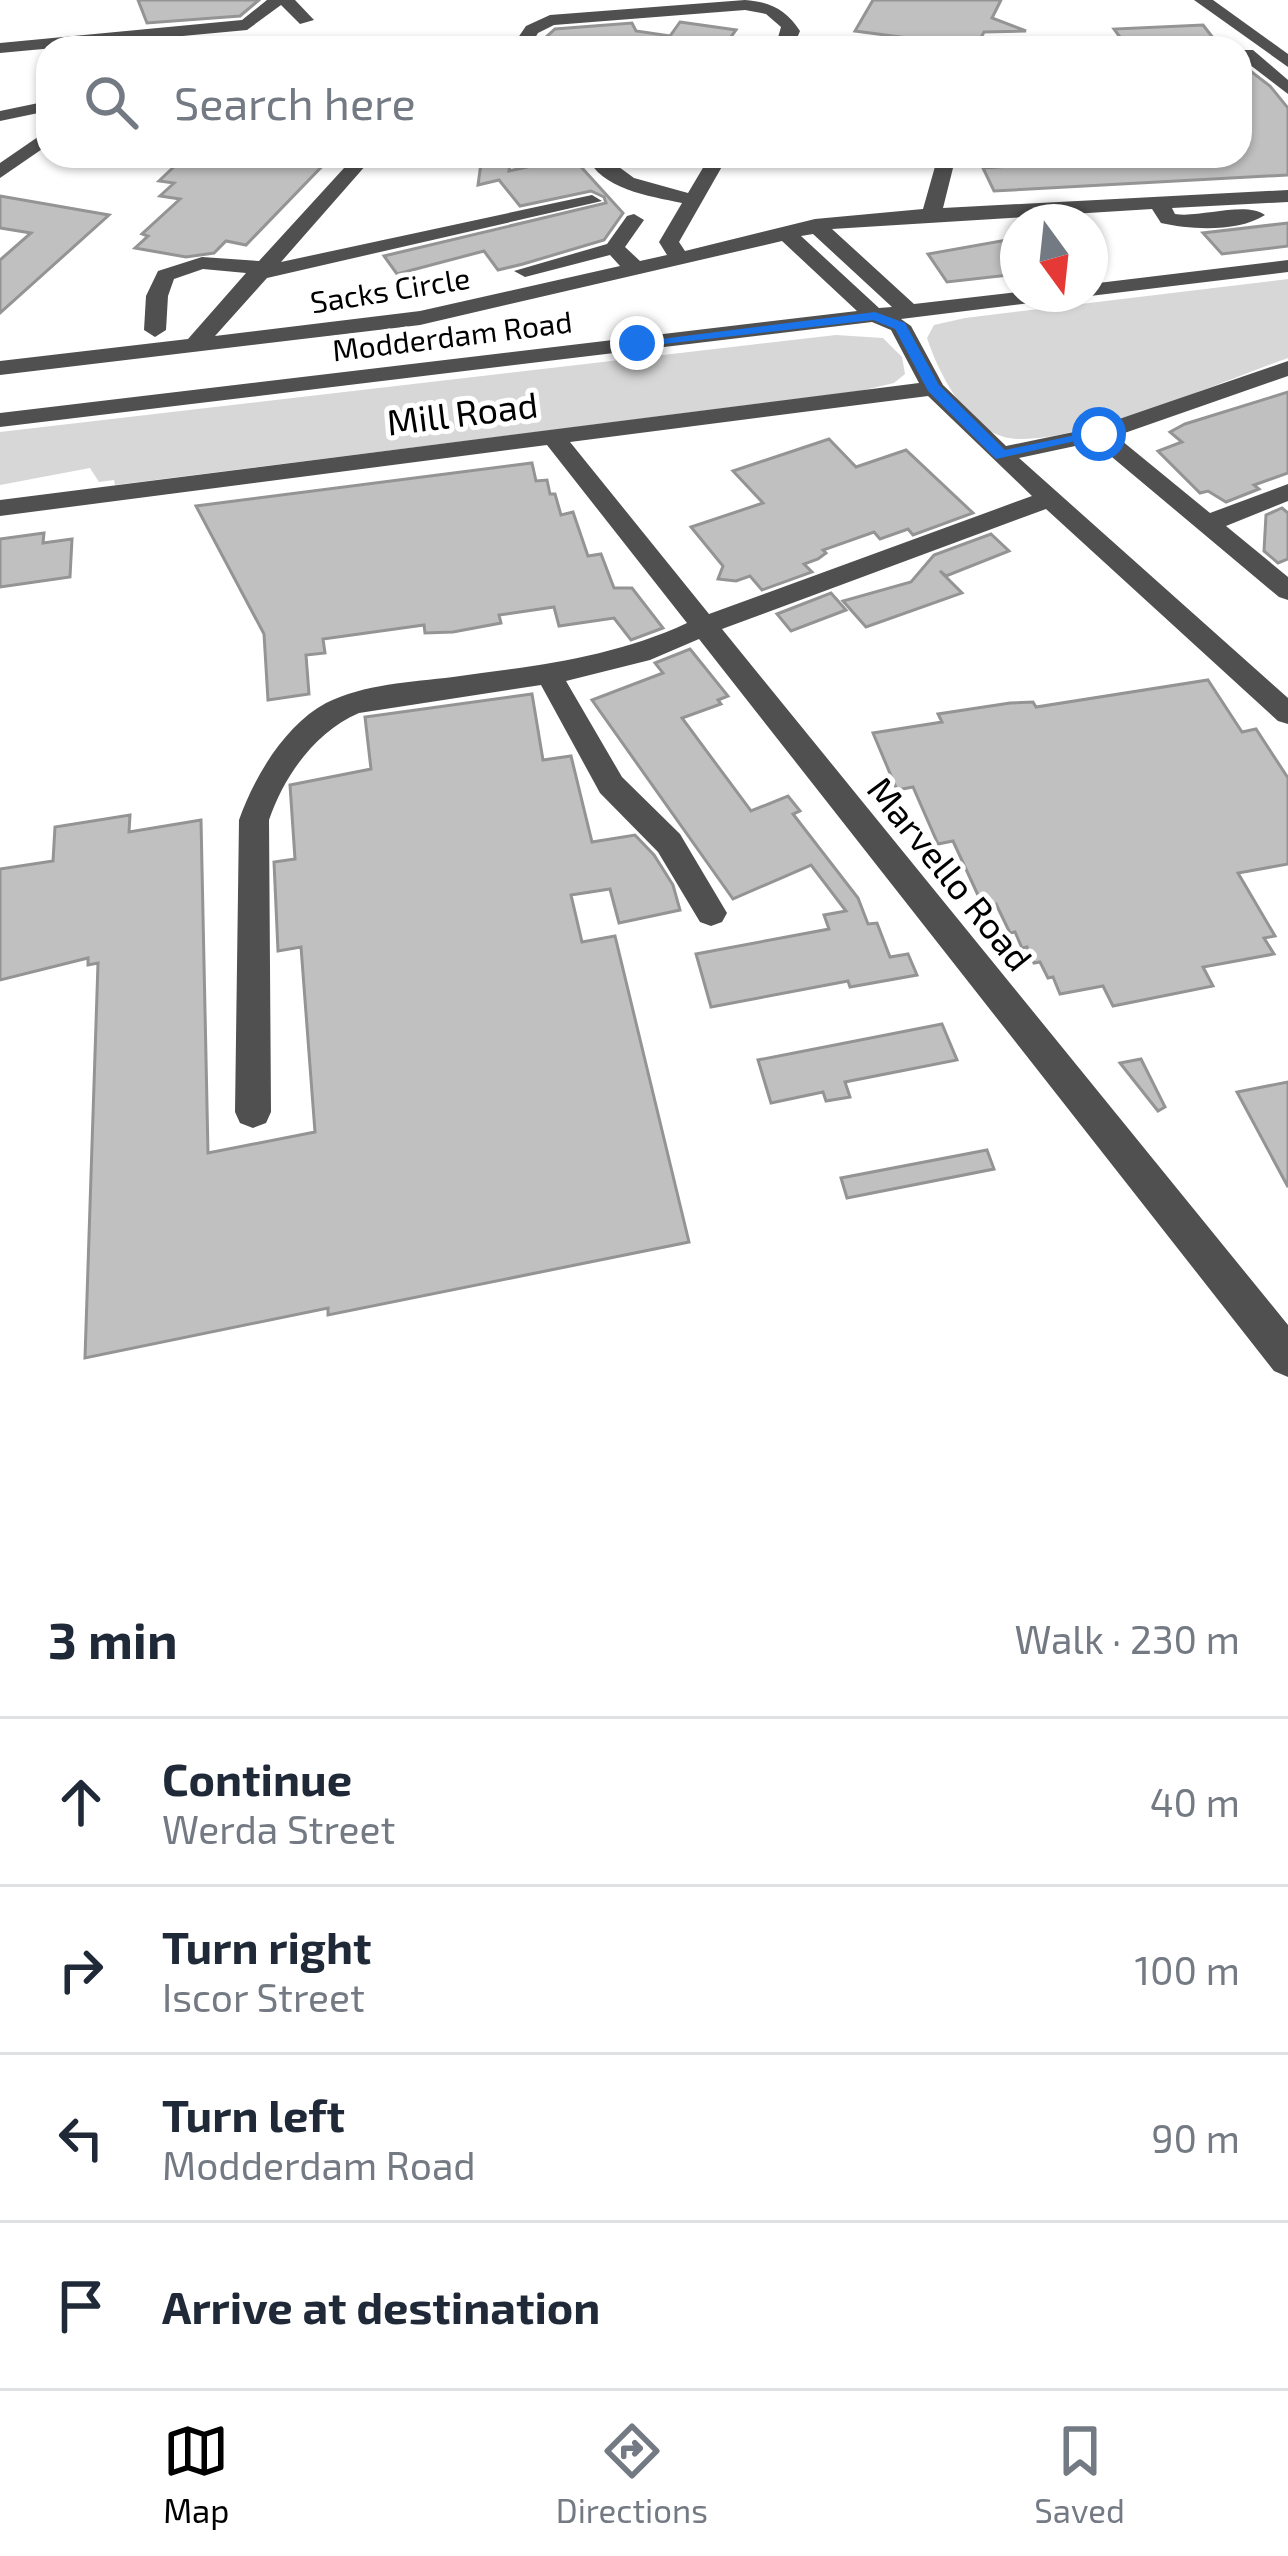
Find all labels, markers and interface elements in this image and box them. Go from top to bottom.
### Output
search box [36,36,1252,168]
icon: search [78,69,144,135]
text: Search here [174,75,416,129]
north arrow [1000,204,1108,312]
street label: Sacks Circle [308,259,472,319]
street label: Modderdam Road [330,302,574,368]
route end [610,316,664,370]
street label: Mill Road [384,381,540,443]
route start [1072,407,1126,461]
street label: Marvello Road [860,767,1042,979]
text: 3 min [48,1608,178,1669]
text: Walk · 230 m [1014,1615,1240,1662]
text: Continue [162,1751,352,1805]
icon: ahead [48,1769,114,1835]
text: 40 m [1150,1778,1240,1825]
text: Werda Street [162,1805,395,1852]
text: Turn right [162,1919,371,1973]
icon: right [48,1937,114,2003]
text: 100 m [1135,1946,1240,1993]
text: Iscor Street [162,1973,365,2020]
text: Turn left [162,2087,345,2141]
icon: left [48,2105,114,2171]
text: 90 m [1151,2114,1240,2161]
text: Modderdam Road [162,2141,476,2188]
icon: arrive [48,2273,114,2339]
text: Arrive at destination [162,2279,600,2333]
tab: Map [163,2418,229,2530]
tab: Directions [556,2418,708,2530]
tab: Saved [1034,2418,1125,2530]

